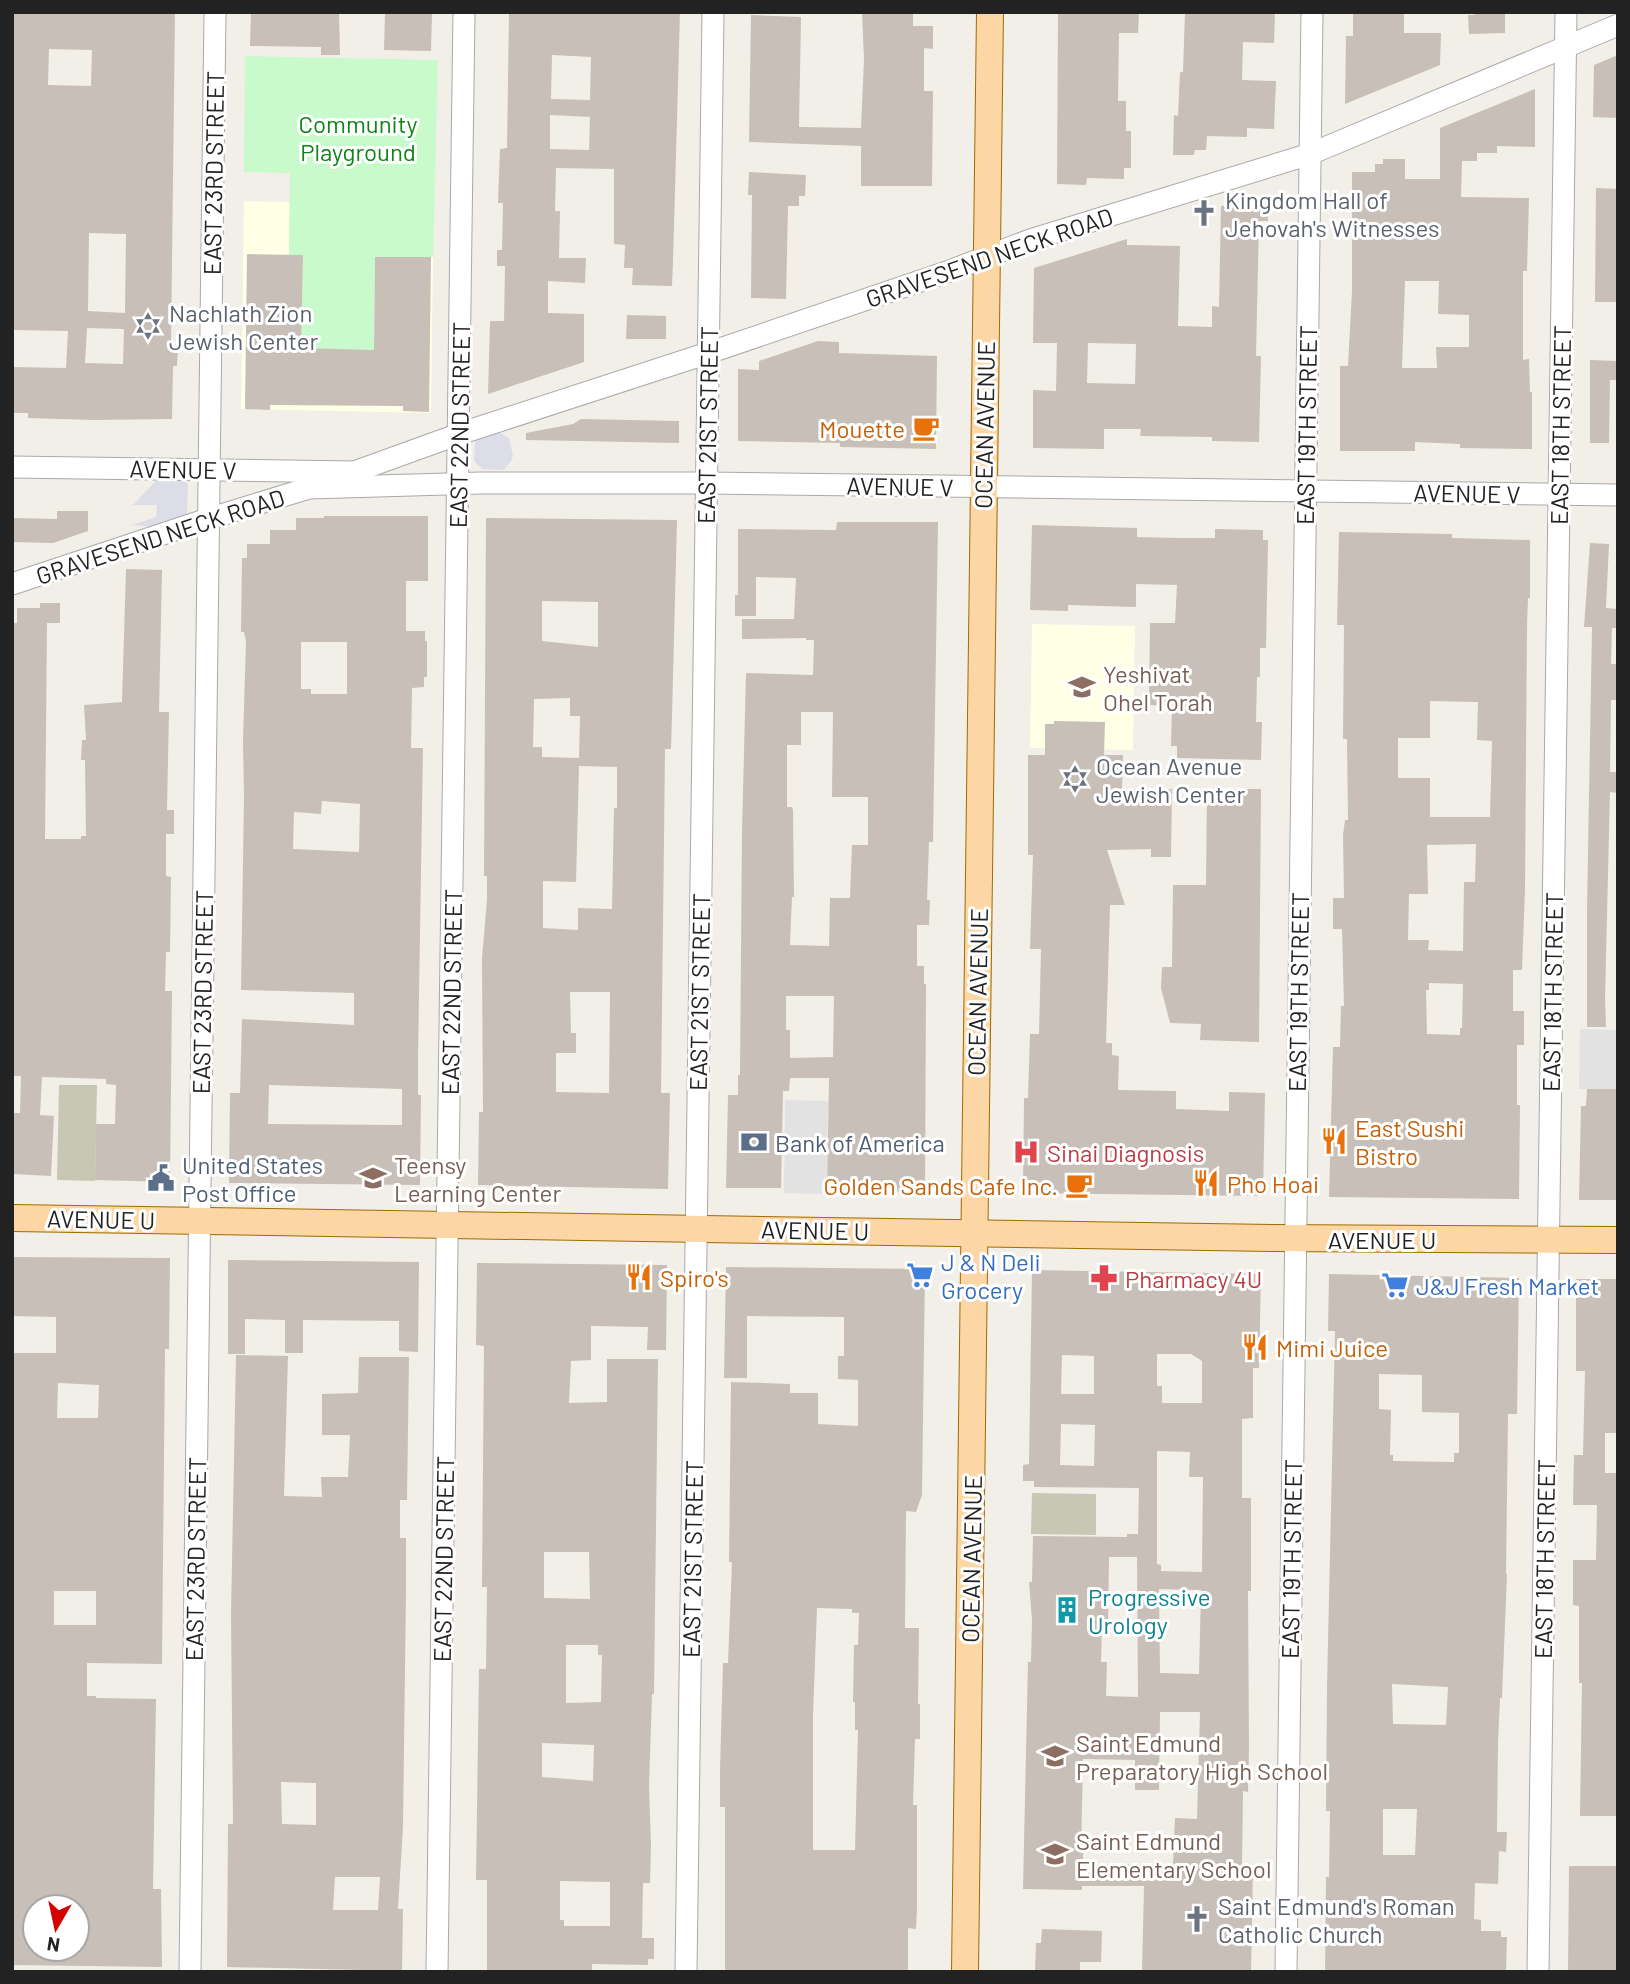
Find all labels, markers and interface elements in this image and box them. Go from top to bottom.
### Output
street label: EAST 23RD STREET [197,71,229,275]
park label: Community Playground [298,109,418,166]
place label: Kingdom Hall of Jehovah's Witnesses [1225,185,1440,242]
church icon: Kingdom Hall of Jehovah's Witnesses [1189,198,1219,228]
street label: GRAVESEND NECK ROAD [862,201,1116,313]
place label: Nachlath Zion Jewish Center [169,298,318,355]
synagogue icon: Nachlath Zion Jewish Center [133,311,163,341]
street label: EAST 22ND STREET [443,322,475,528]
street label: EAST 19TH STREET [1290,325,1322,525]
street label: EAST 18TH STREET [1544,325,1576,525]
street label: EAST 21ST STREET [691,326,723,524]
street label: OCEAN AVENUE [968,341,1000,509]
cafe icon: Mouette [911,413,941,443]
place label: Mouette [819,414,905,443]
street label: AVENUE V [129,454,237,484]
street label: AVENUE V [846,471,954,501]
street label: AVENUE V [1413,478,1521,508]
street label: GRAVESEND NECK ROAD [32,482,288,590]
place label: Yeshivat Ohel Torah [1103,659,1213,716]
school or university icon: Yeshivat Ohel Torah [1067,672,1097,702]
place label: Ocean Avenue Jewish Center [1096,751,1245,808]
synagogue icon: Ocean Avenue Jewish Center [1060,764,1090,794]
street label: EAST 22ND STREET [435,889,467,1095]
street label: EAST 23RD STREET [186,890,218,1094]
street label: EAST 19TH STREET [1282,892,1314,1092]
street label: EAST 18TH STREET [1536,892,1568,1092]
street label: EAST 21ST STREET [683,893,715,1091]
street label: OCEAN AVENUE [961,908,993,1076]
place label: East Sushi Bistro [1355,1113,1464,1170]
restaurant icon: East Sushi Bistro [1319,1126,1349,1156]
bank icon: Bank of America [739,1127,769,1157]
place label: Bank of America [775,1128,945,1157]
hospital icon: Sinai Diagnosis [1011,1137,1041,1167]
place label: Sinai Diagnosis [1047,1138,1204,1167]
place label: United States Post Office [182,1150,323,1207]
place label: Teensy Learning Center [394,1150,561,1207]
public building icon: United States Post Office [146,1163,176,1193]
school or university icon: Teensy Learning Center [358,1163,388,1193]
restaurant icon: Pho Hoai [1191,1168,1221,1198]
place label: Pho Hoai [1227,1169,1319,1198]
cafe icon: Golden Sands Cafe Inc. [1064,1170,1094,1200]
place label: Golden Sands Cafe Inc. [824,1171,1058,1200]
street label: AVENUE U [47,1204,155,1234]
street label: AVENUE U [761,1215,869,1245]
street label: AVENUE U [1328,1225,1436,1254]
place label: J & N Deli Grocery [941,1247,1041,1304]
supermarket icon: J & N Deli Grocery [905,1260,935,1290]
restaurant icon: Spiro's [624,1262,654,1292]
place label: Spiro's [660,1263,729,1292]
pharmacy icon: Pharmacy 4U [1089,1263,1119,1293]
place label: Pharmacy 4U [1125,1264,1262,1293]
supermarket icon: J&J Fresh Market [1380,1270,1410,1300]
place label: J&J Fresh Market [1416,1271,1599,1300]
restaurant icon: Mimi Juice [1240,1332,1270,1362]
place label: Mimi Juice [1276,1333,1388,1362]
street label: EAST 22ND STREET [427,1456,459,1662]
street label: EAST 23RD STREET [179,1457,211,1661]
street label: EAST 19TH STREET [1275,1459,1307,1659]
street label: EAST 18TH STREET [1528,1459,1560,1659]
street label: EAST 21ST STREET [676,1460,708,1658]
street label: OCEAN AVENUE [955,1475,987,1643]
place label: Progressive Urology [1088,1582,1211,1639]
building icon: Progressive Urology [1052,1595,1082,1625]
place label: Saint Edmund Preparatory High School [1076,1728,1328,1785]
school or university icon: Saint Edmund Preparatory High School [1040,1741,1070,1771]
place label: Saint Edmund Elementary School [1076,1826,1271,1883]
school or university icon: Saint Edmund Elementary School [1040,1839,1070,1869]
place label: Saint Edmund's Roman Catholic Church [1218,1891,1455,1948]
north arrow [21,1893,91,1963]
church icon: Saint Edmund's Roman Catholic Church [1182,1904,1212,1934]
text: N [45,1933,61,1958]

